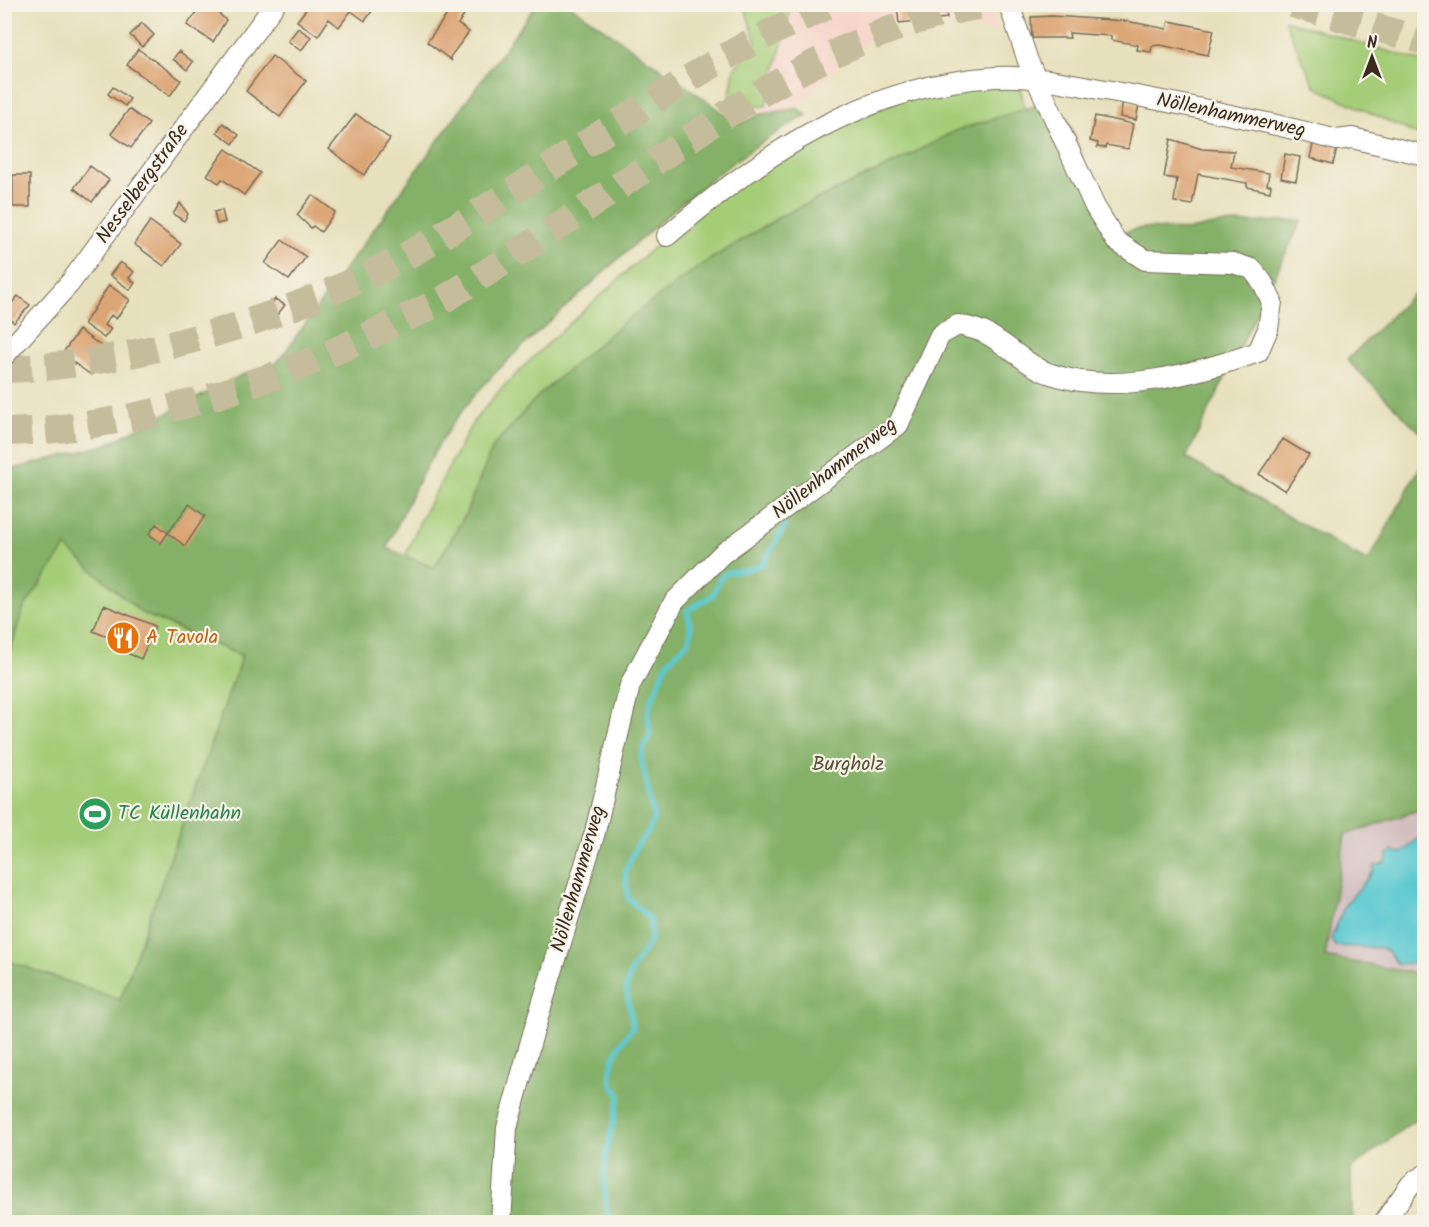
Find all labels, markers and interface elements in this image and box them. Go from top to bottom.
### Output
north arrow [1342,27,1402,87]
text: N [1367,31,1377,56]
street label: Nöllenhammerweg [1154,85,1308,147]
street label: Nesselbergstraße [88,117,198,251]
street label: Nöllenhammerweg [765,410,905,528]
restaurant icon: A Tavola [105,620,141,656]
place label: A Tavola [146,622,218,654]
park label: Burgholz [812,749,884,781]
sports icon: TC Küllenhahn [77,796,113,832]
place label: TC Küllenhahn [118,798,241,830]
street label: Nöllenhammerweg [543,802,615,956]

